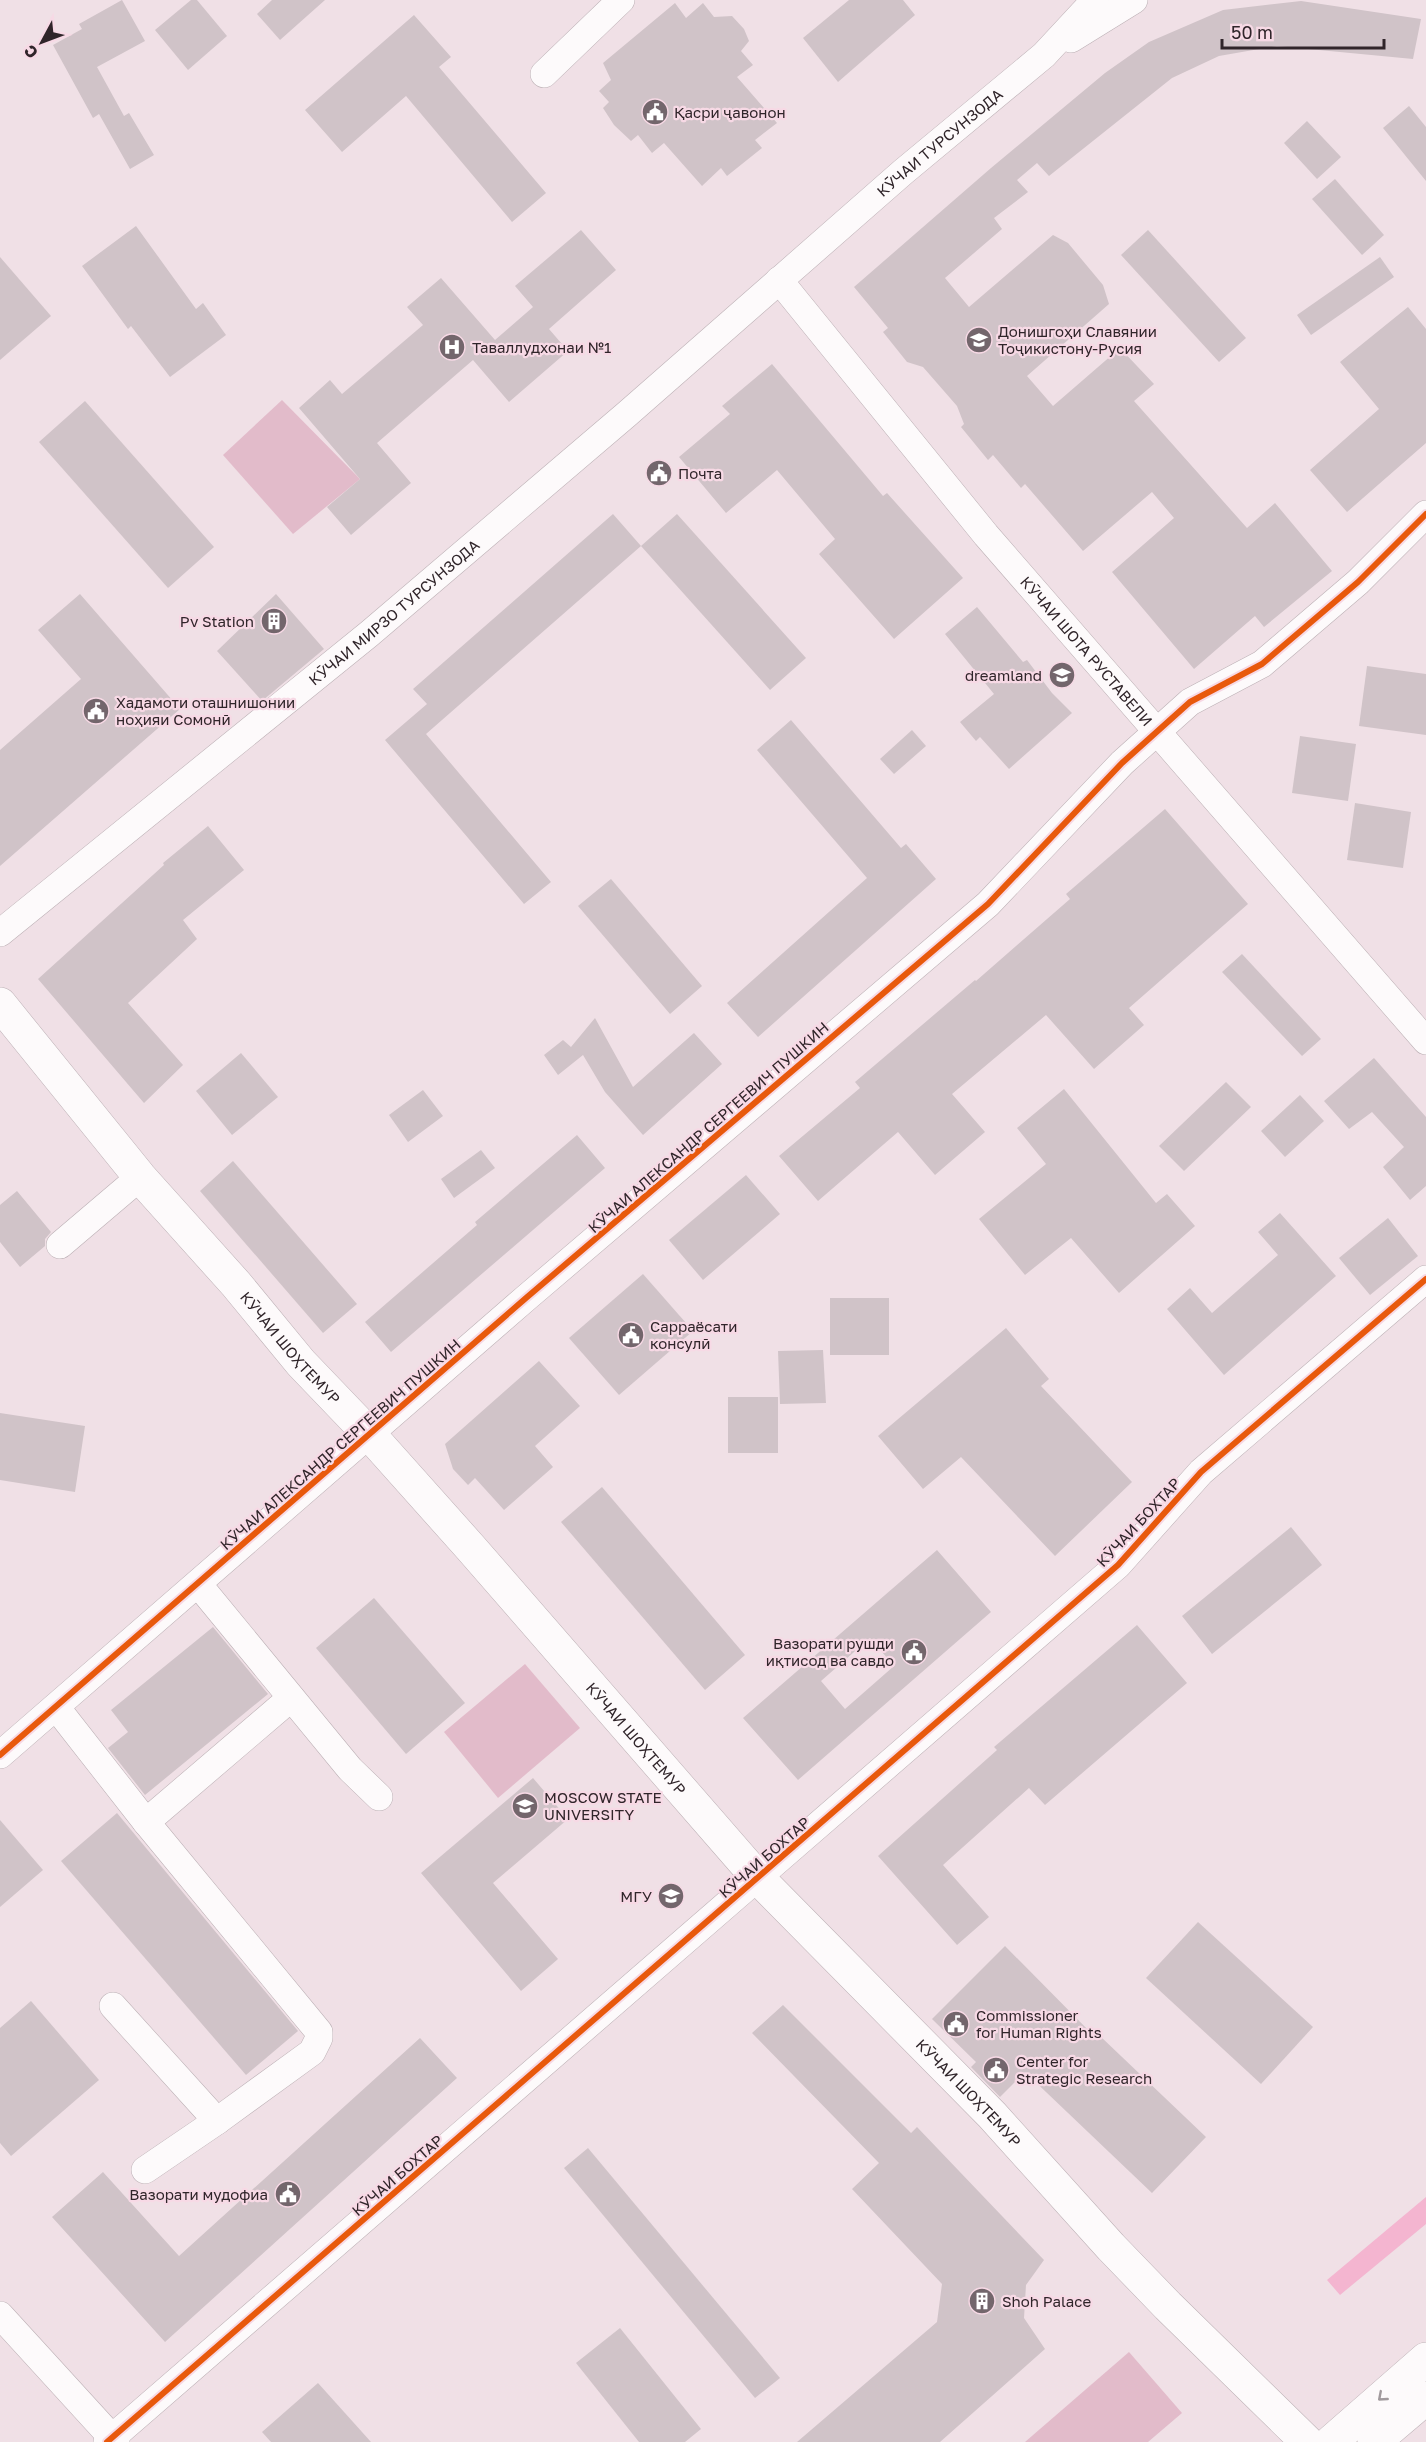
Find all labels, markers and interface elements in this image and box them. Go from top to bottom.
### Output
north arrow [12,12,72,72]
scale bar [1222,12,1384,50]
text: 50 m [1231,21,1273,43]
text: С [19,41,42,63]
street label: КӮЧАИ ТУРСУНЗОДА [873,85,1006,200]
public building icon: Қасри ҷавонон [640,97,670,127]
place label: Қасри ҷавонон [674,103,786,121]
place label: Донишгоҳи Славянии Тоҷикистону-Русия [998,322,1157,357]
school or university icon: Донишгоҳи Славянии Тоҷикистону-Русия [964,325,994,355]
hospital icon: Таваллудхонаи №1 [437,332,467,362]
place label: Таваллудхонаи №1 [472,338,611,356]
public building icon: Почта [644,458,674,488]
place label: Почта [678,464,722,482]
street label: КӮЧАИ МИРЗО ТУРСУНЗОДА [305,535,483,688]
street label: КӮЧАИ ШОТА РУСТАВЕЛИ [1017,573,1157,729]
building icon: Pv Station [259,606,289,636]
place label: Pv Station [180,612,254,630]
school or university icon: dreamland [1047,660,1077,690]
place label: dreamland [965,666,1042,684]
place label: Хадамоти оташнишонии ноҳияи Сомонӣ [116,693,295,728]
public building icon: Хадамоти оташнишонии ноҳияи Сомонӣ [81,696,111,726]
street label: КӮЧАИ АЛЕКСАНДР СЕРГЕЕВИЧ ПУШКИН [584,1018,832,1236]
street label: КӮЧАИ ШОҲТЕМУР [237,1288,344,1408]
place label: Сарраёсати консулӣ [650,1317,737,1352]
public building icon: Сарраёсати консулӣ [616,1320,646,1350]
street label: КӮЧАИ АЛЕКСАНДР СЕРГЕЕВИЧ ПУШКИН [216,1335,464,1553]
street label: КӮЧАИ БОХТАР [1092,1474,1184,1570]
place label: Вазорати рушди иқтисод ва савдо [766,1634,894,1669]
public building icon: Вазорати рушди иқтисод ва савдо [899,1637,929,1667]
street label: КӮЧАИ ШОҲТЕМУР [583,1678,690,1798]
place label: MOSCOW STATE UNIVERSITY [544,1788,662,1823]
school or university icon: MOSCOW STATE UNIVERSITY [510,1791,540,1821]
street label: КӮЧАИ БОХТАР [715,1813,813,1901]
school or university icon: МГУ [656,1881,686,1911]
place label: МГУ [620,1887,652,1905]
place label: Commissioner for Human Rights [976,2006,1102,2041]
public building icon: Commissioner for Human Rights [941,2009,971,2039]
street label: КӮЧАИ ШОҲТЕМУР [913,2035,1025,2150]
place label: Center for Strategic Research [1016,2052,1152,2087]
public building icon: Center for Strategic Research [981,2055,1011,2085]
street label: КӮЧАИ БОХТАР [348,2131,446,2219]
public building icon: Вазорати мудофиа [273,2179,303,2209]
place label: Вазорати мудофиа [129,2185,268,2203]
building icon: Shoh Palace [967,2286,997,2316]
place label: Shoh Palace [1002,2292,1091,2310]
one-way arrow [1378,2390,1389,2401]

